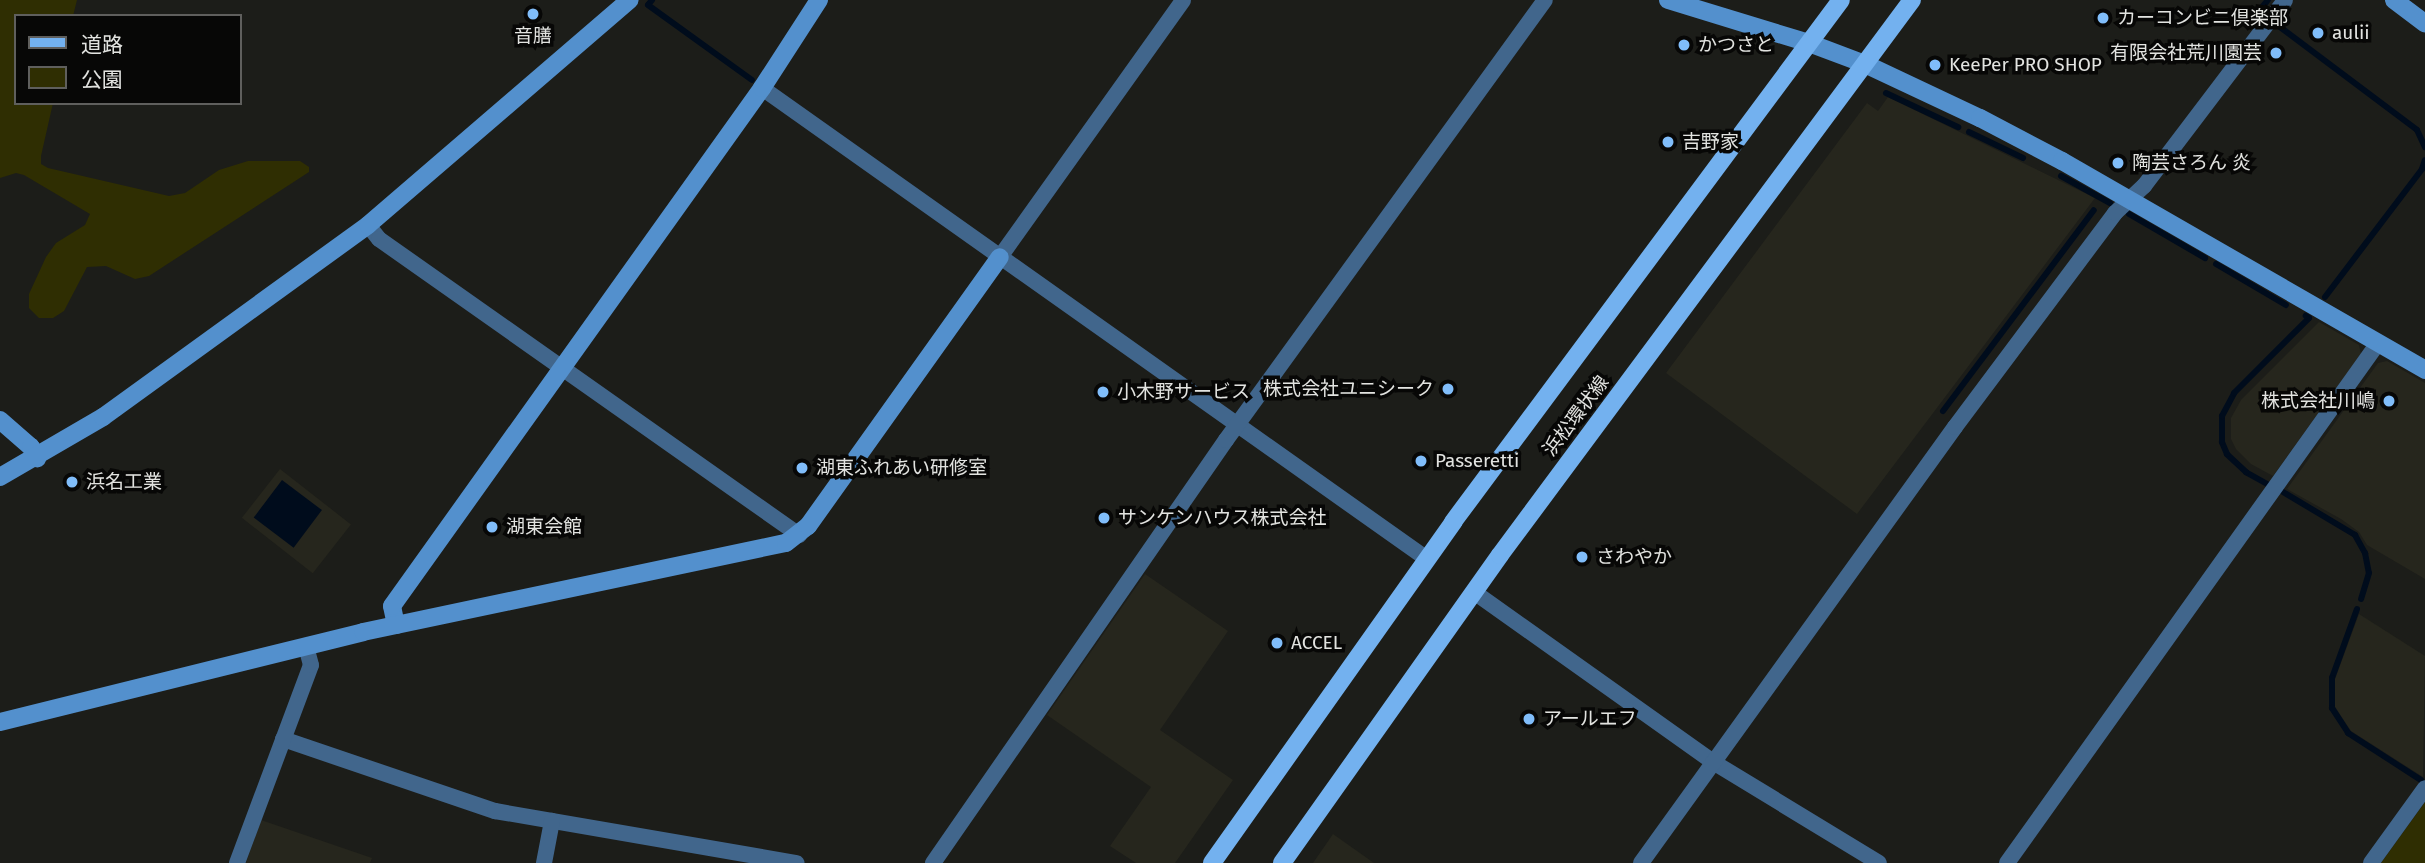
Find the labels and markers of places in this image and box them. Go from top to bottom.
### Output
marker: 音膳 [525,6,541,22]
place label: カーコンビニ倶楽部 [2117,7,2288,29]
marker: カーコンビニ倶楽部 [2095,10,2111,26]
place label: aulii [2332,22,2370,44]
place label: 音膳 [514,25,552,47]
marker: aulii [2310,25,2326,41]
place label: かつさと [1698,34,1774,56]
marker: かつさと [1676,37,1692,53]
place label: 有限会社荒川園芸 [2110,42,2262,64]
marker: 有限会社荒川園芸 [2268,45,2284,61]
place label: KeePer PRO SHOP [1949,54,2102,76]
marker: KeePer PRO SHOP [1927,57,1943,73]
place label: 吉野家 [1682,131,1739,153]
marker: 吉野家 [1660,134,1676,150]
place label: 陶芸さろん 炎 [2132,152,2251,174]
marker: 陶芸さろん 炎 [2110,155,2126,171]
place label: 株式会社ユニシーク [1263,378,1434,400]
place label: 小木野サービス [1117,381,1250,403]
marker: 株式会社ユニシーク [1440,381,1456,397]
marker: 小木野サービス [1095,384,1111,400]
place label: 株式会社川嶋 [2261,390,2375,412]
marker: 株式会社川嶋 [2381,393,2397,409]
place label: Passeretti [1435,450,1519,472]
marker: Passeretti [1413,453,1429,469]
place label: 湖東ふれあい研修室 [816,457,987,479]
marker: 湖東ふれあい研修室 [794,460,810,476]
place label: 浜名工業 [86,471,162,493]
marker: 浜名工業 [64,474,80,490]
place label: サンケンハウス株式会社 [1118,507,1327,529]
marker: サンケンハウス株式会社 [1096,510,1112,526]
place label: 湖東会館 [506,516,582,538]
marker: 湖東会館 [484,519,500,535]
place label: さわやか [1596,546,1672,568]
marker: さわやか [1574,549,1590,565]
place label: ACCEL [1291,632,1342,654]
marker: ACCEL [1269,635,1285,651]
place label: アールエフ [1543,708,1637,730]
marker: アールエフ [1521,711,1537,727]

